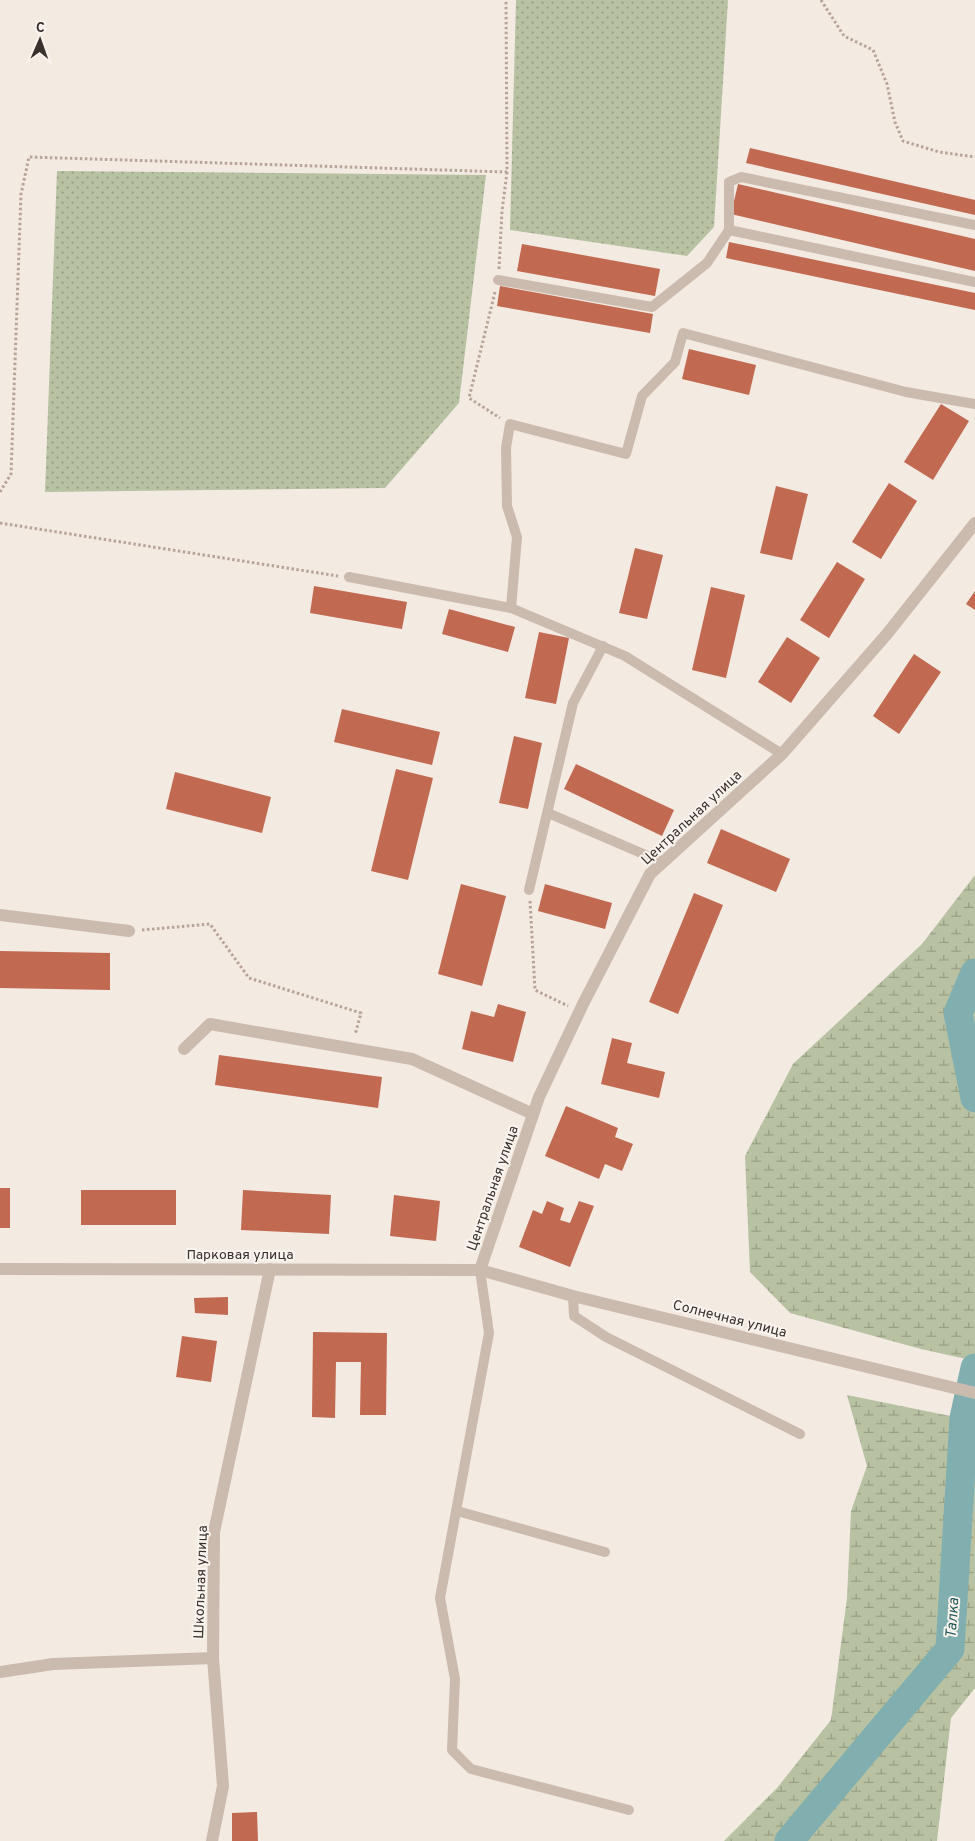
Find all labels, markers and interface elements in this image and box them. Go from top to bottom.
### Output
north arrow [15,15,65,65]
text: С [36,20,45,37]
street label: Центральная улица [638,767,746,869]
street label: Центральная улица [464,1124,523,1253]
street label: Парковая улица [186,1247,294,1264]
street label: Солнечная улица [671,1297,788,1342]
street label: Школьная улица [191,1525,212,1639]
water label: Талка [943,1597,964,1639]

